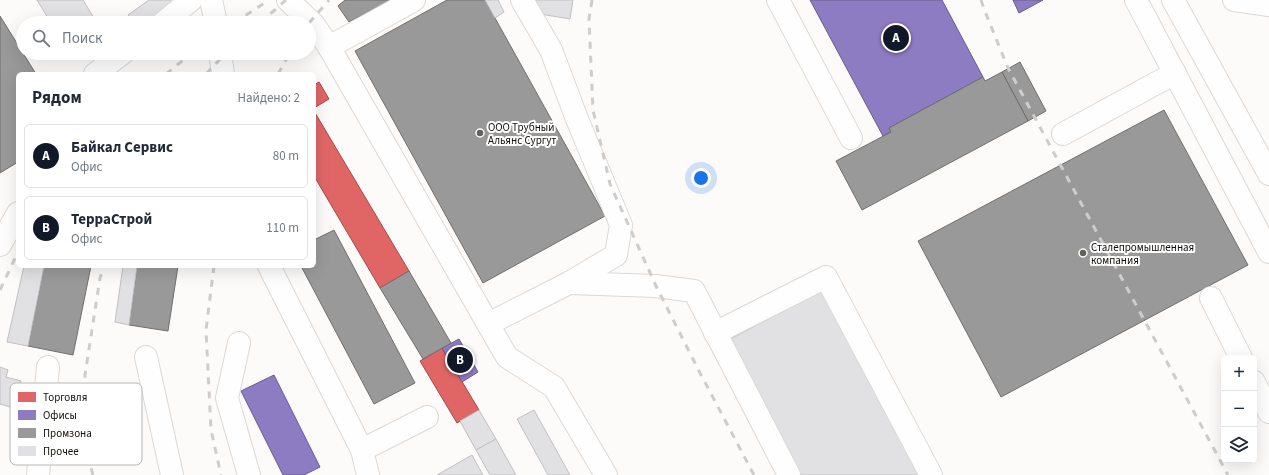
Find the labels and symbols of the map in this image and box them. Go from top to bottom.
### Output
pin: A [883,23,909,53]
place label: ООО Трубный Альянс Сургут [488,120,556,148]
marker: ООО Трубный Альянс Сургут [475,128,485,138]
your location [691,168,711,188]
place label: Сталепромышленная компания [1091,240,1194,268]
marker: Сталепромышленная компания [1078,248,1088,258]
pin: B [447,345,473,375]
legend [10,383,142,465]
text: Торговля [43,390,87,405]
text: Офисы [43,408,77,423]
text: Промзона [43,426,92,441]
text: Прочее [43,444,79,459]

